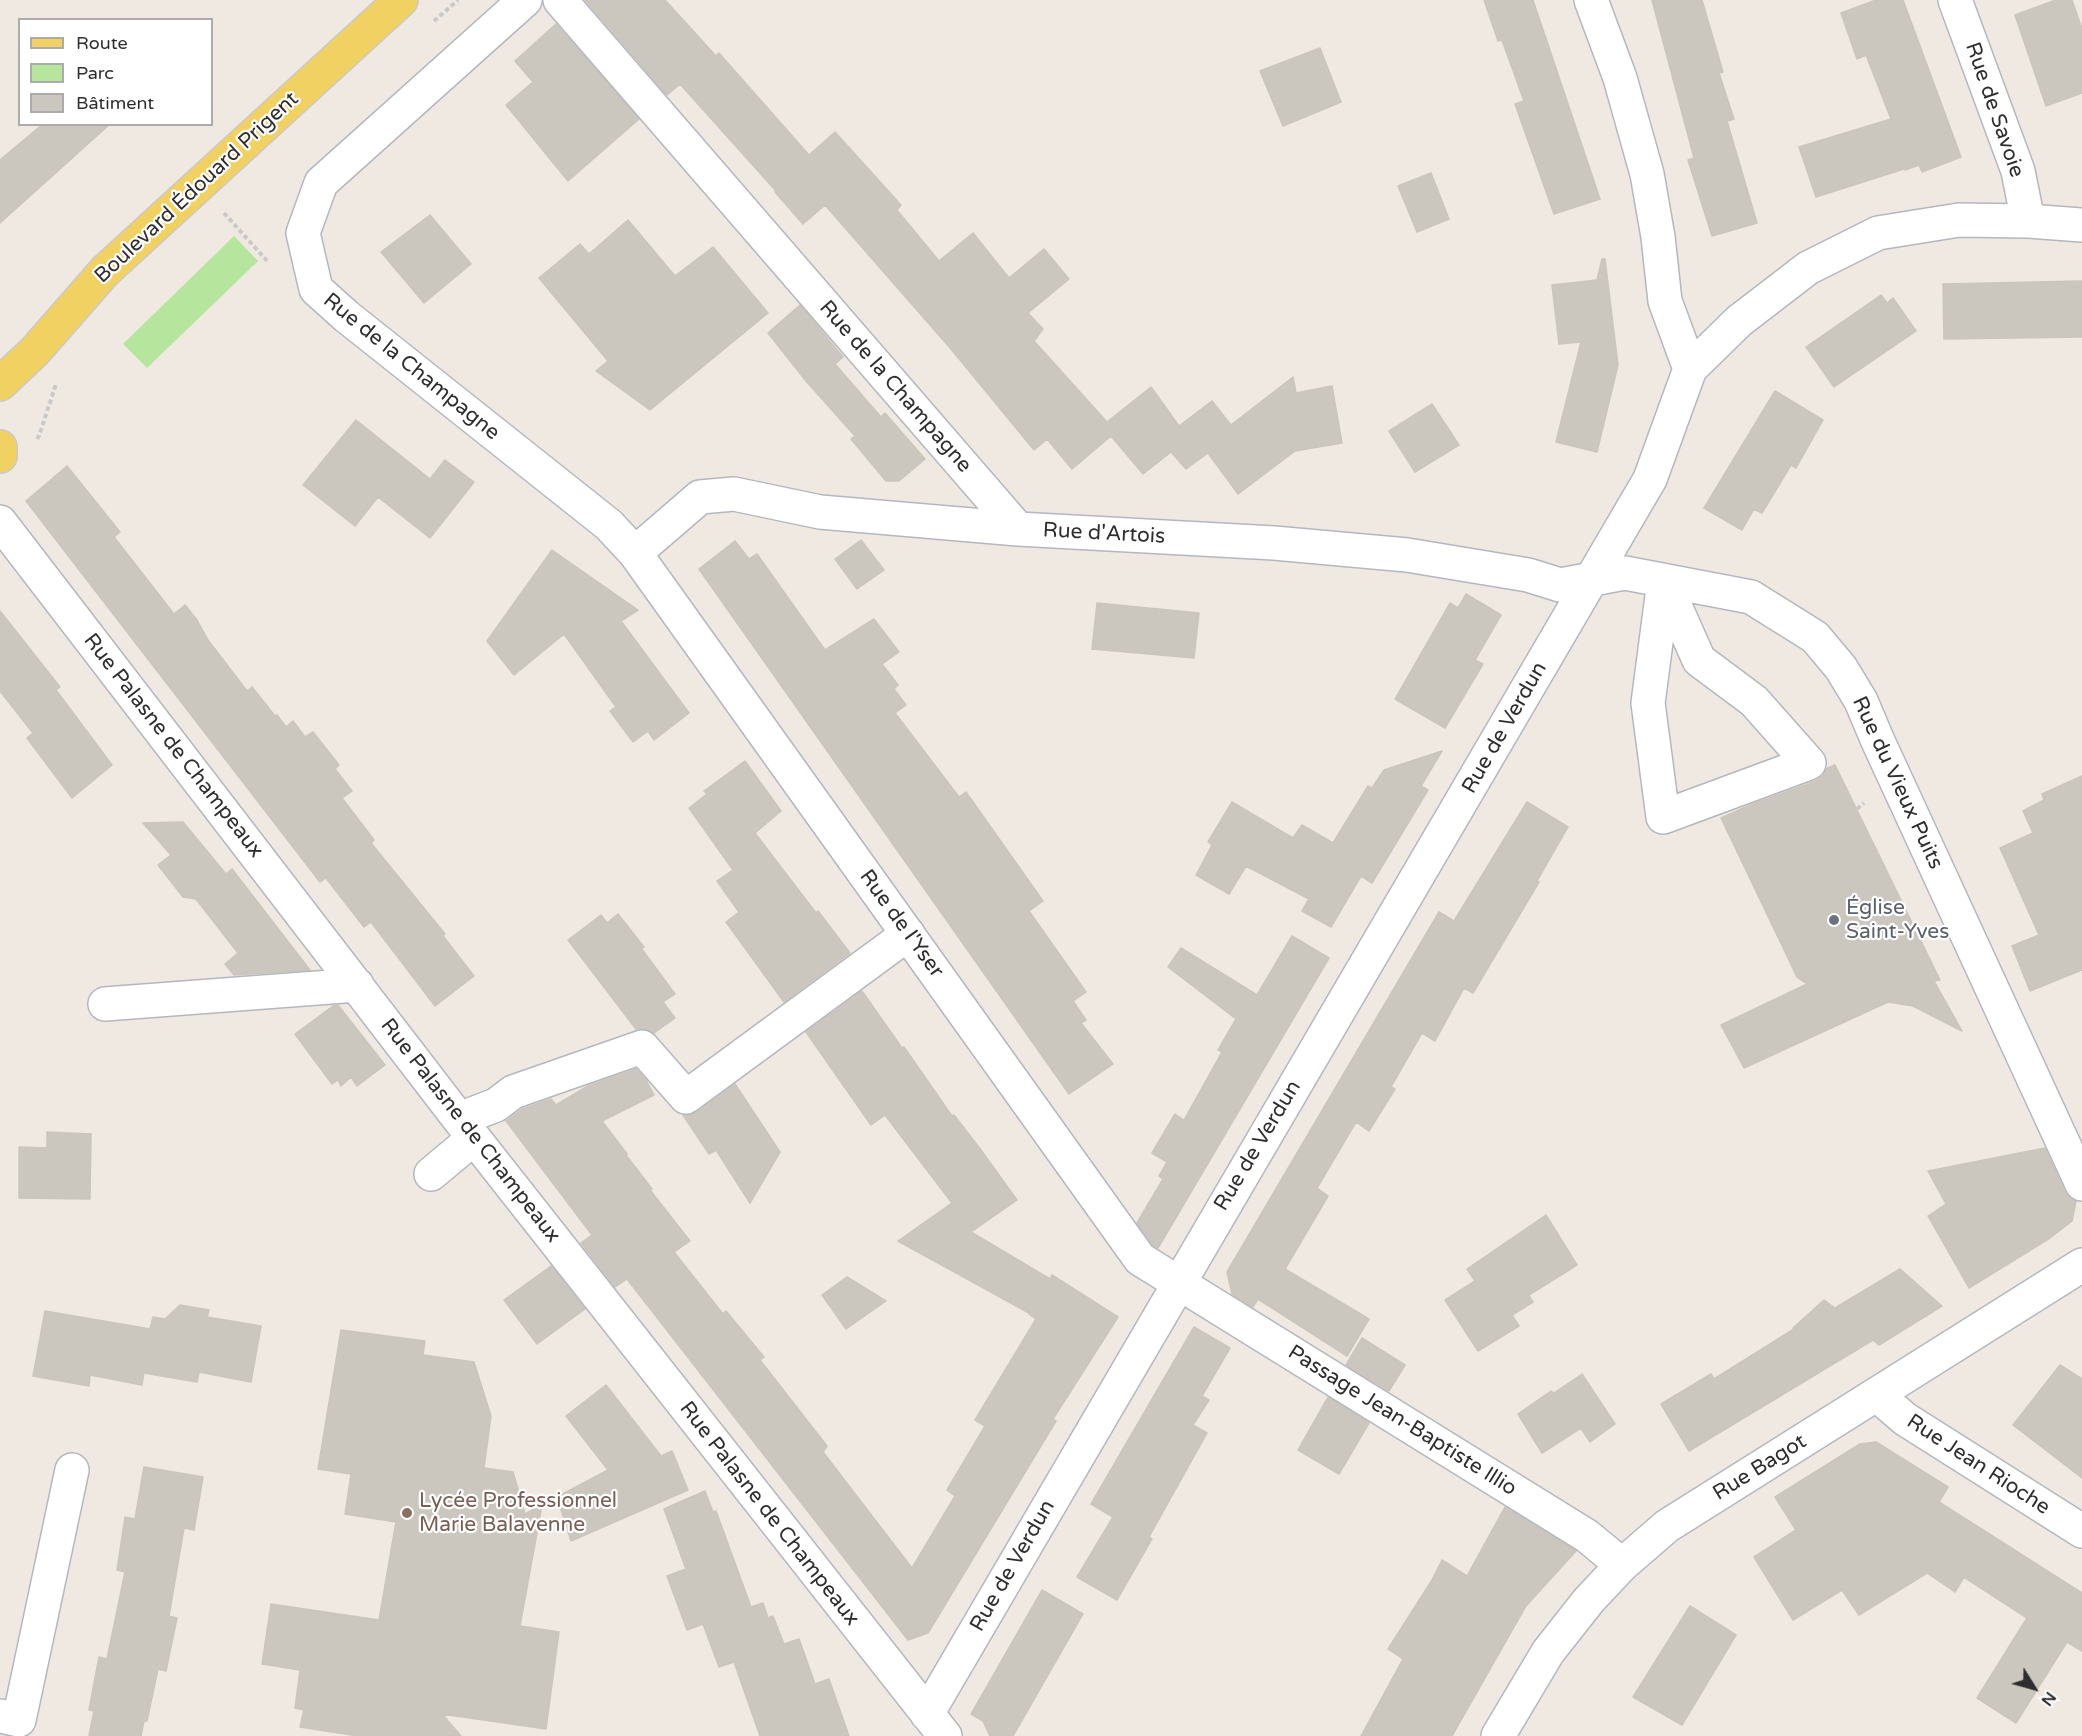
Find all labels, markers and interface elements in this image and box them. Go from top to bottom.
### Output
legend [18,18,213,126]
text: Route [76,32,128,54]
street label: Rue de Savoie [1959,39,2029,181]
text: Parc [76,62,114,84]
street label: Boulevard Édouard Prigent [90,87,304,289]
text: Bâtiment [76,92,154,114]
street label: Rue de la Champagne [318,288,504,446]
street label: Rue de la Champagne [813,296,977,478]
street label: Rue d'Artois [1042,518,1166,550]
street label: Rue Palasne de Champeaux [78,629,268,863]
street label: Rue de Verdun [1457,658,1553,798]
street label: Rue du Vieux Puits [1846,693,1948,873]
street label: Rue de l'Yser [853,865,949,983]
place label: Église Saint-Yves [1846,895,1949,945]
marker: Église Saint-Yves [1827,913,1841,927]
street label: Rue Palasne de Champeaux [375,1014,565,1248]
street label: Rue de Verdun [1209,1076,1307,1216]
street label: Passage Jean-Baptiste Illio [1283,1340,1521,1502]
street label: Rue Palasne de Champeaux [674,1397,864,1631]
street label: Rue Jean Rioche [1902,1409,2054,1521]
street label: Rue Bagot [1709,1429,1811,1507]
place label: Lycée Professionnel Marie Balavenne [419,1488,617,1538]
street label: Rue de Verdun [965,1496,1061,1636]
marker: Lycée Professionnel Marie Balavenne [400,1506,414,1520]
north arrow [2004,1658,2064,1718]
text: N [2037,1688,2060,1710]

